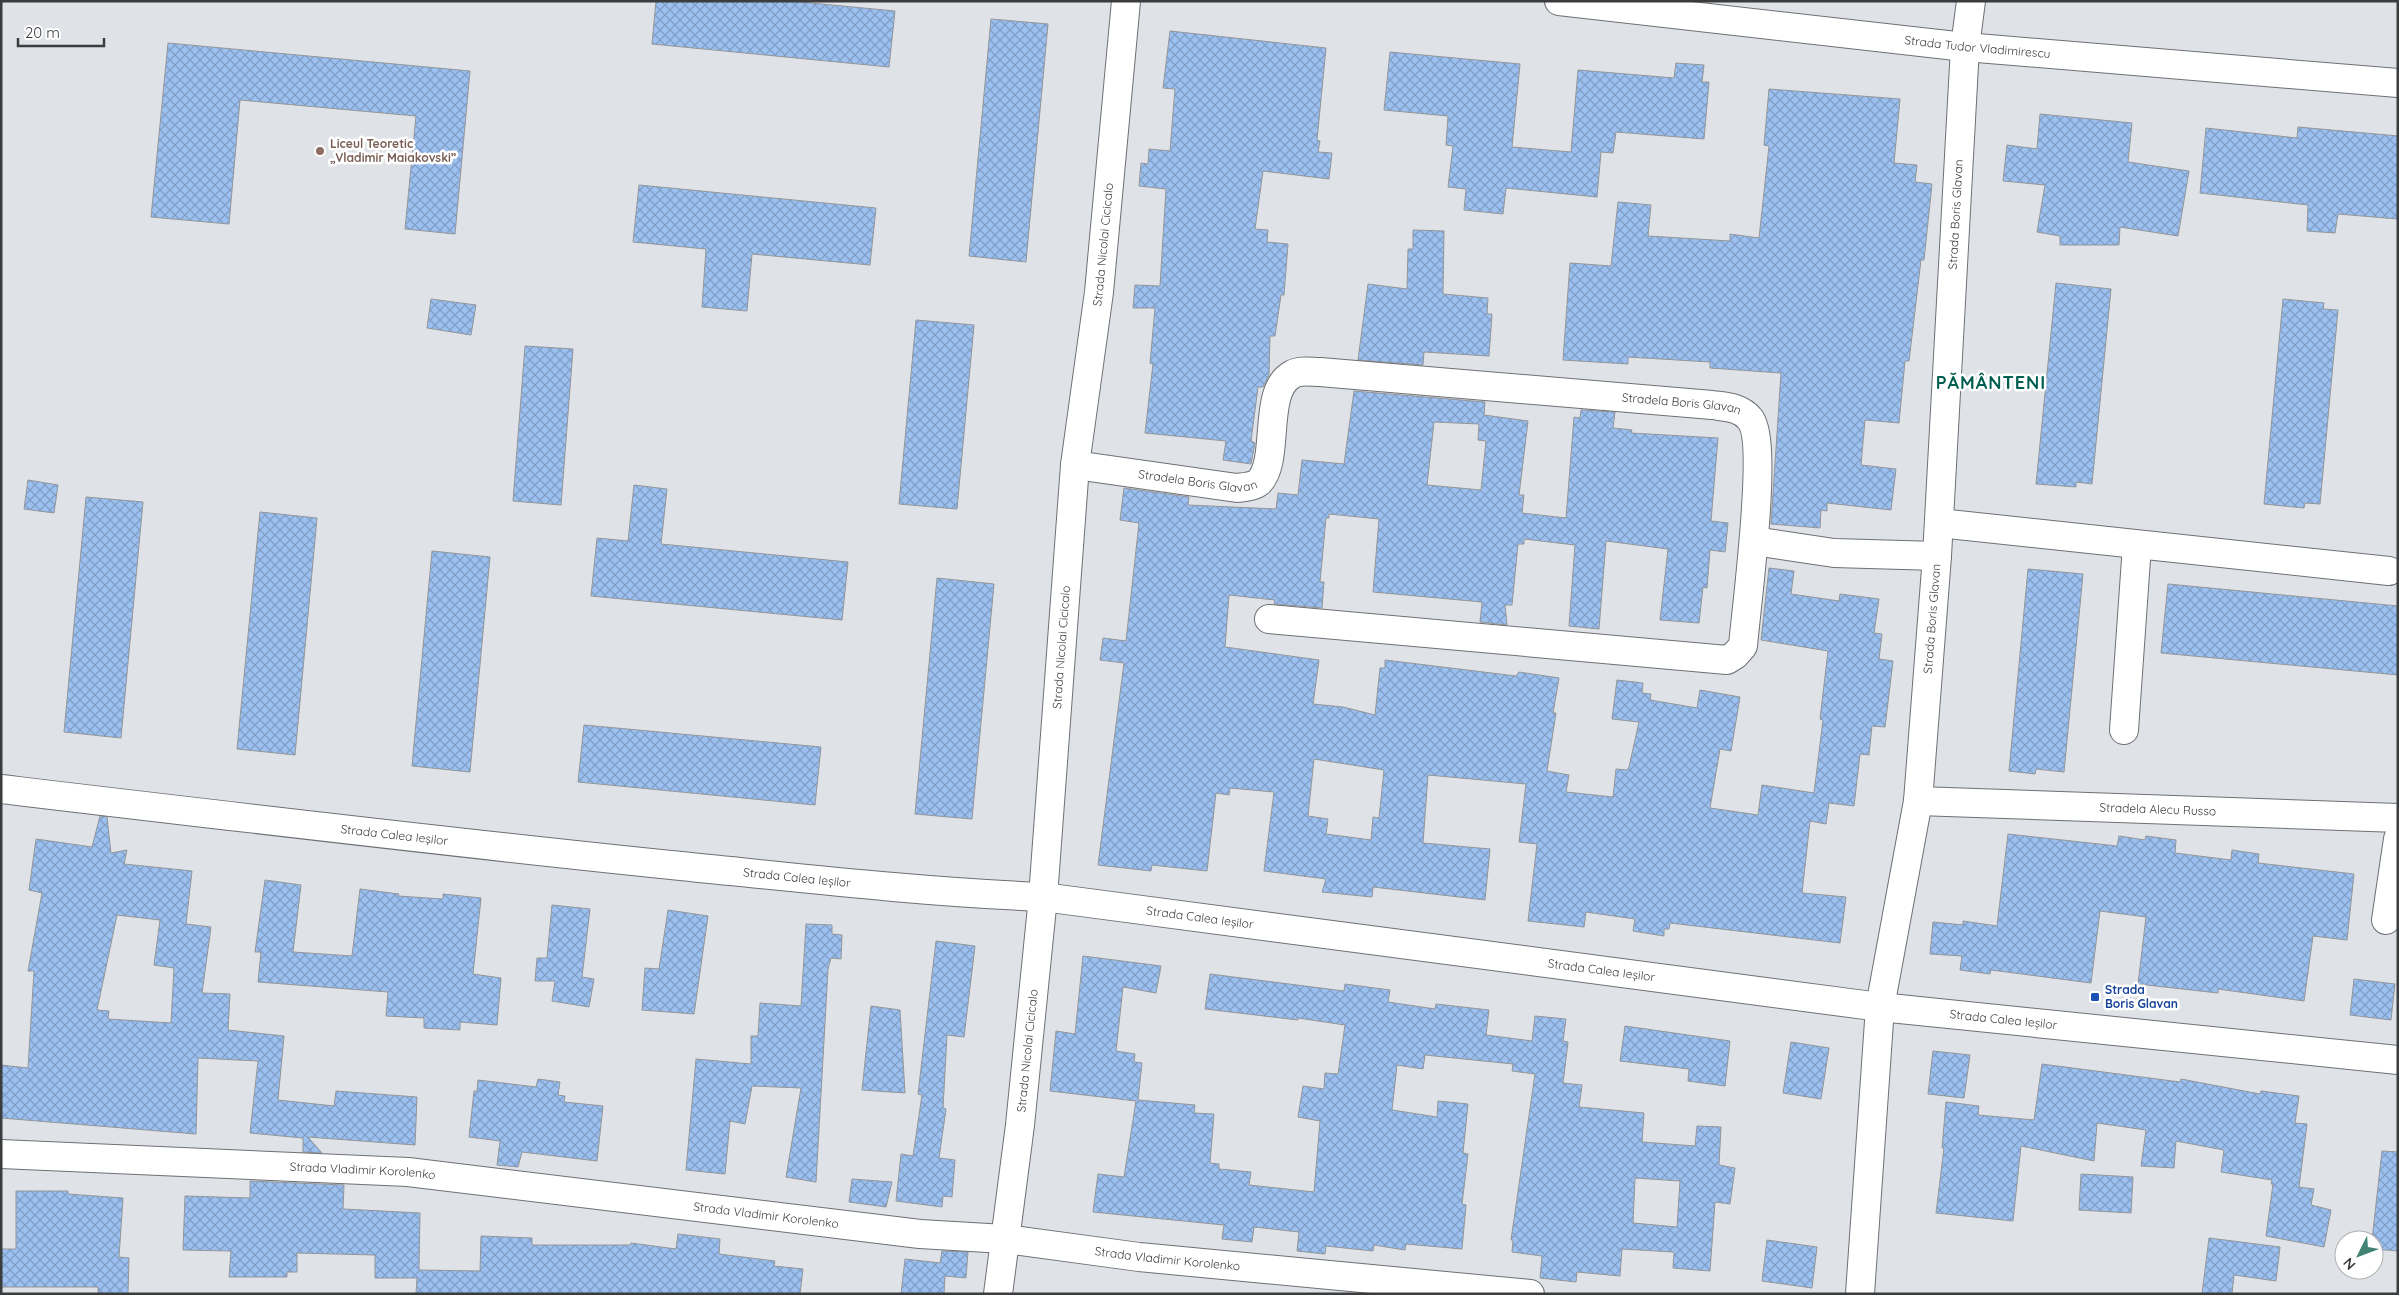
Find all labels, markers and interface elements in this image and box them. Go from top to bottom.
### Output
scale bar [18,15,104,47]
text: 20 m [25,23,60,42]
street label: Strada Tudor Vladimirescu [1904,32,2051,61]
place label: Liceul Teoretic „Vladimir Maiakovski” [330,136,457,165]
marker: Liceul Teoretic „Vladimir Maiakovski” [314,145,326,157]
street label: Strada Boris Glavan [1945,159,1966,270]
street label: Strada Nicolai Cicicalo [1089,182,1116,307]
district label: PĂMÂNTENI [1936,371,2046,394]
street label: Stradela Boris Glavan [1621,389,1744,418]
street label: Stradela Boris Glavan [1137,466,1259,495]
street label: Strada Boris Glavan [1920,563,1943,674]
street label: Strada Nicolai Cicicalo [1049,585,1073,709]
street label: Stradela Alecu Russo [2099,799,2216,819]
street label: Strada Calea Ieșilor [340,821,449,848]
street label: Strada Calea Ieșilor [742,864,852,890]
street label: Strada Calea Ieșilor [1145,903,1255,932]
street label: Strada Calea Ieșilor [1547,955,1656,984]
place label: Strada Boris Glavan [2105,982,2178,1011]
street label: Strada Nicolai Cicicalo [1013,988,1041,1113]
marker: Strada Boris Glavan [2089,991,2101,1003]
street label: Strada Calea Ieșilor [1949,1006,2058,1032]
street label: Strada Vladimir Korolenko [289,1159,436,1182]
street label: Strada Vladimir Korolenko [693,1199,840,1231]
north arrow [2334,1230,2384,1280]
street label: Strada Vladimir Korolenko [1094,1243,1241,1274]
text: N [2339,1254,2359,1274]

